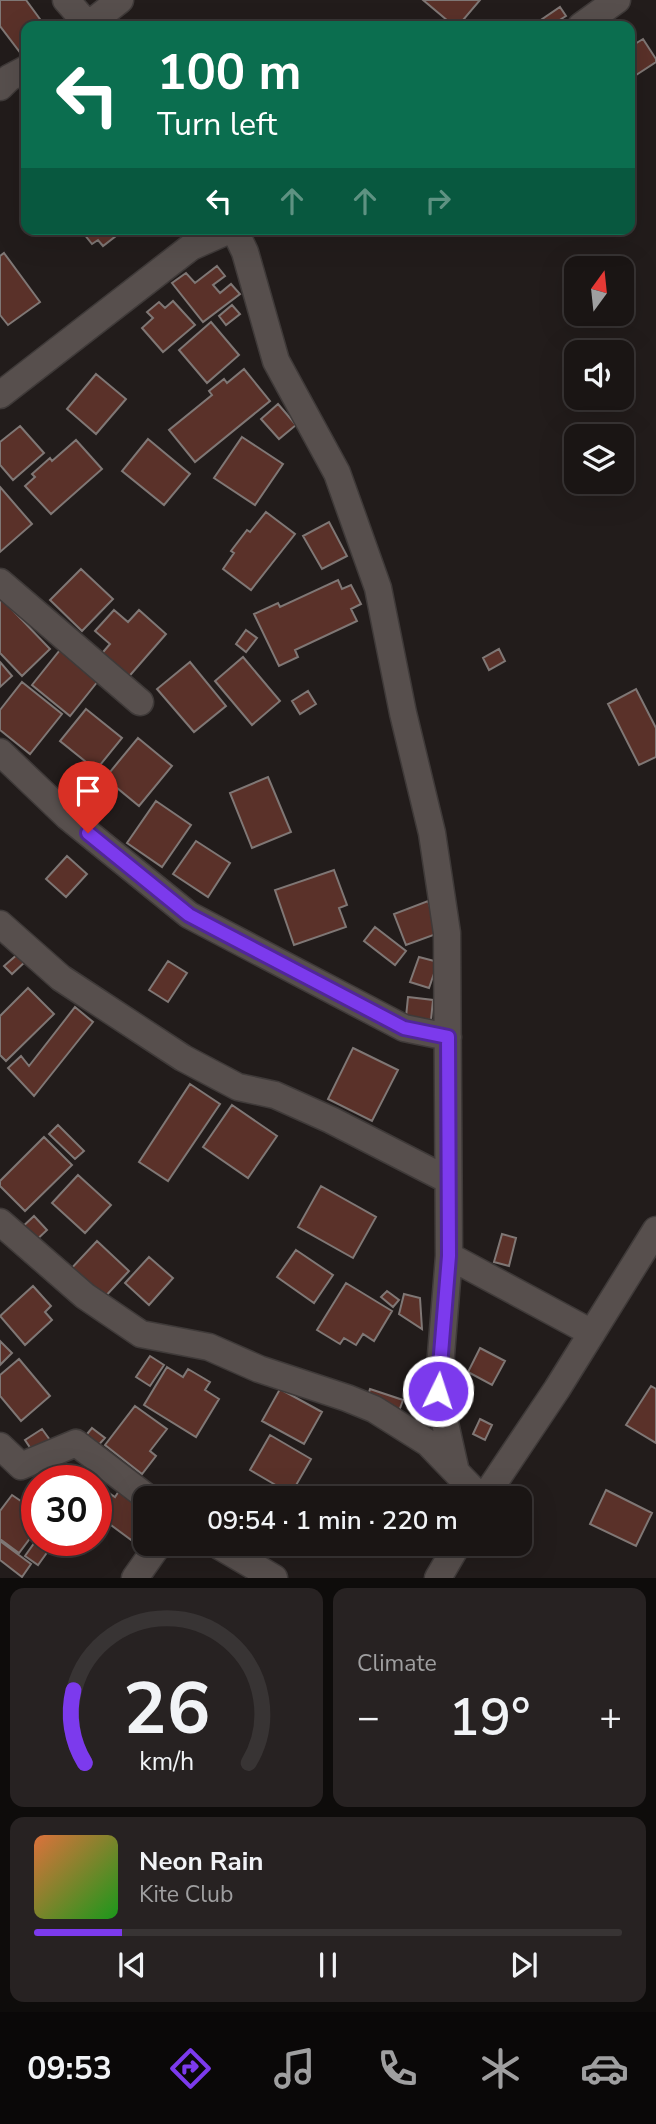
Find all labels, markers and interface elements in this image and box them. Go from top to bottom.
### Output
text: 100 m [157,39,301,106]
icon: left [42,49,133,140]
text: Turn left [157,103,277,146]
icon: left [200,182,238,220]
icon: ahead [273,182,311,220]
icon: ahead [346,182,384,220]
icon: right [419,182,457,220]
north arrow [564,256,634,326]
map controls [564,256,634,494]
button: sound [564,340,634,410]
button: layers [564,424,634,494]
pin [58,761,118,833]
icon: arrive [69,772,107,810]
position arrow [401,1354,475,1428]
speed limit sign: 30 [21,1465,112,1556]
text: 09:54 · 1 min · 220 m [207,1503,458,1538]
text: Climate [357,1648,437,1679]
text: 26 [123,1660,210,1760]
text: 19° [449,1682,530,1753]
text: − [357,1692,380,1743]
text: + [599,1692,622,1743]
text: km/h [139,1745,194,1779]
text: Neon Rain [139,1844,264,1879]
text: Kite Club [139,1879,233,1910]
icon: previous [113,1946,151,1984]
icon: pause [309,1946,347,1984]
icon: next [505,1946,543,1984]
icon: directions [166,2044,215,2093]
icon: music [270,2044,319,2093]
icon: phone [373,2044,422,2093]
icon: climate [476,2044,525,2093]
icon: car [580,2044,629,2093]
text: 09:53 [27,2047,112,2090]

